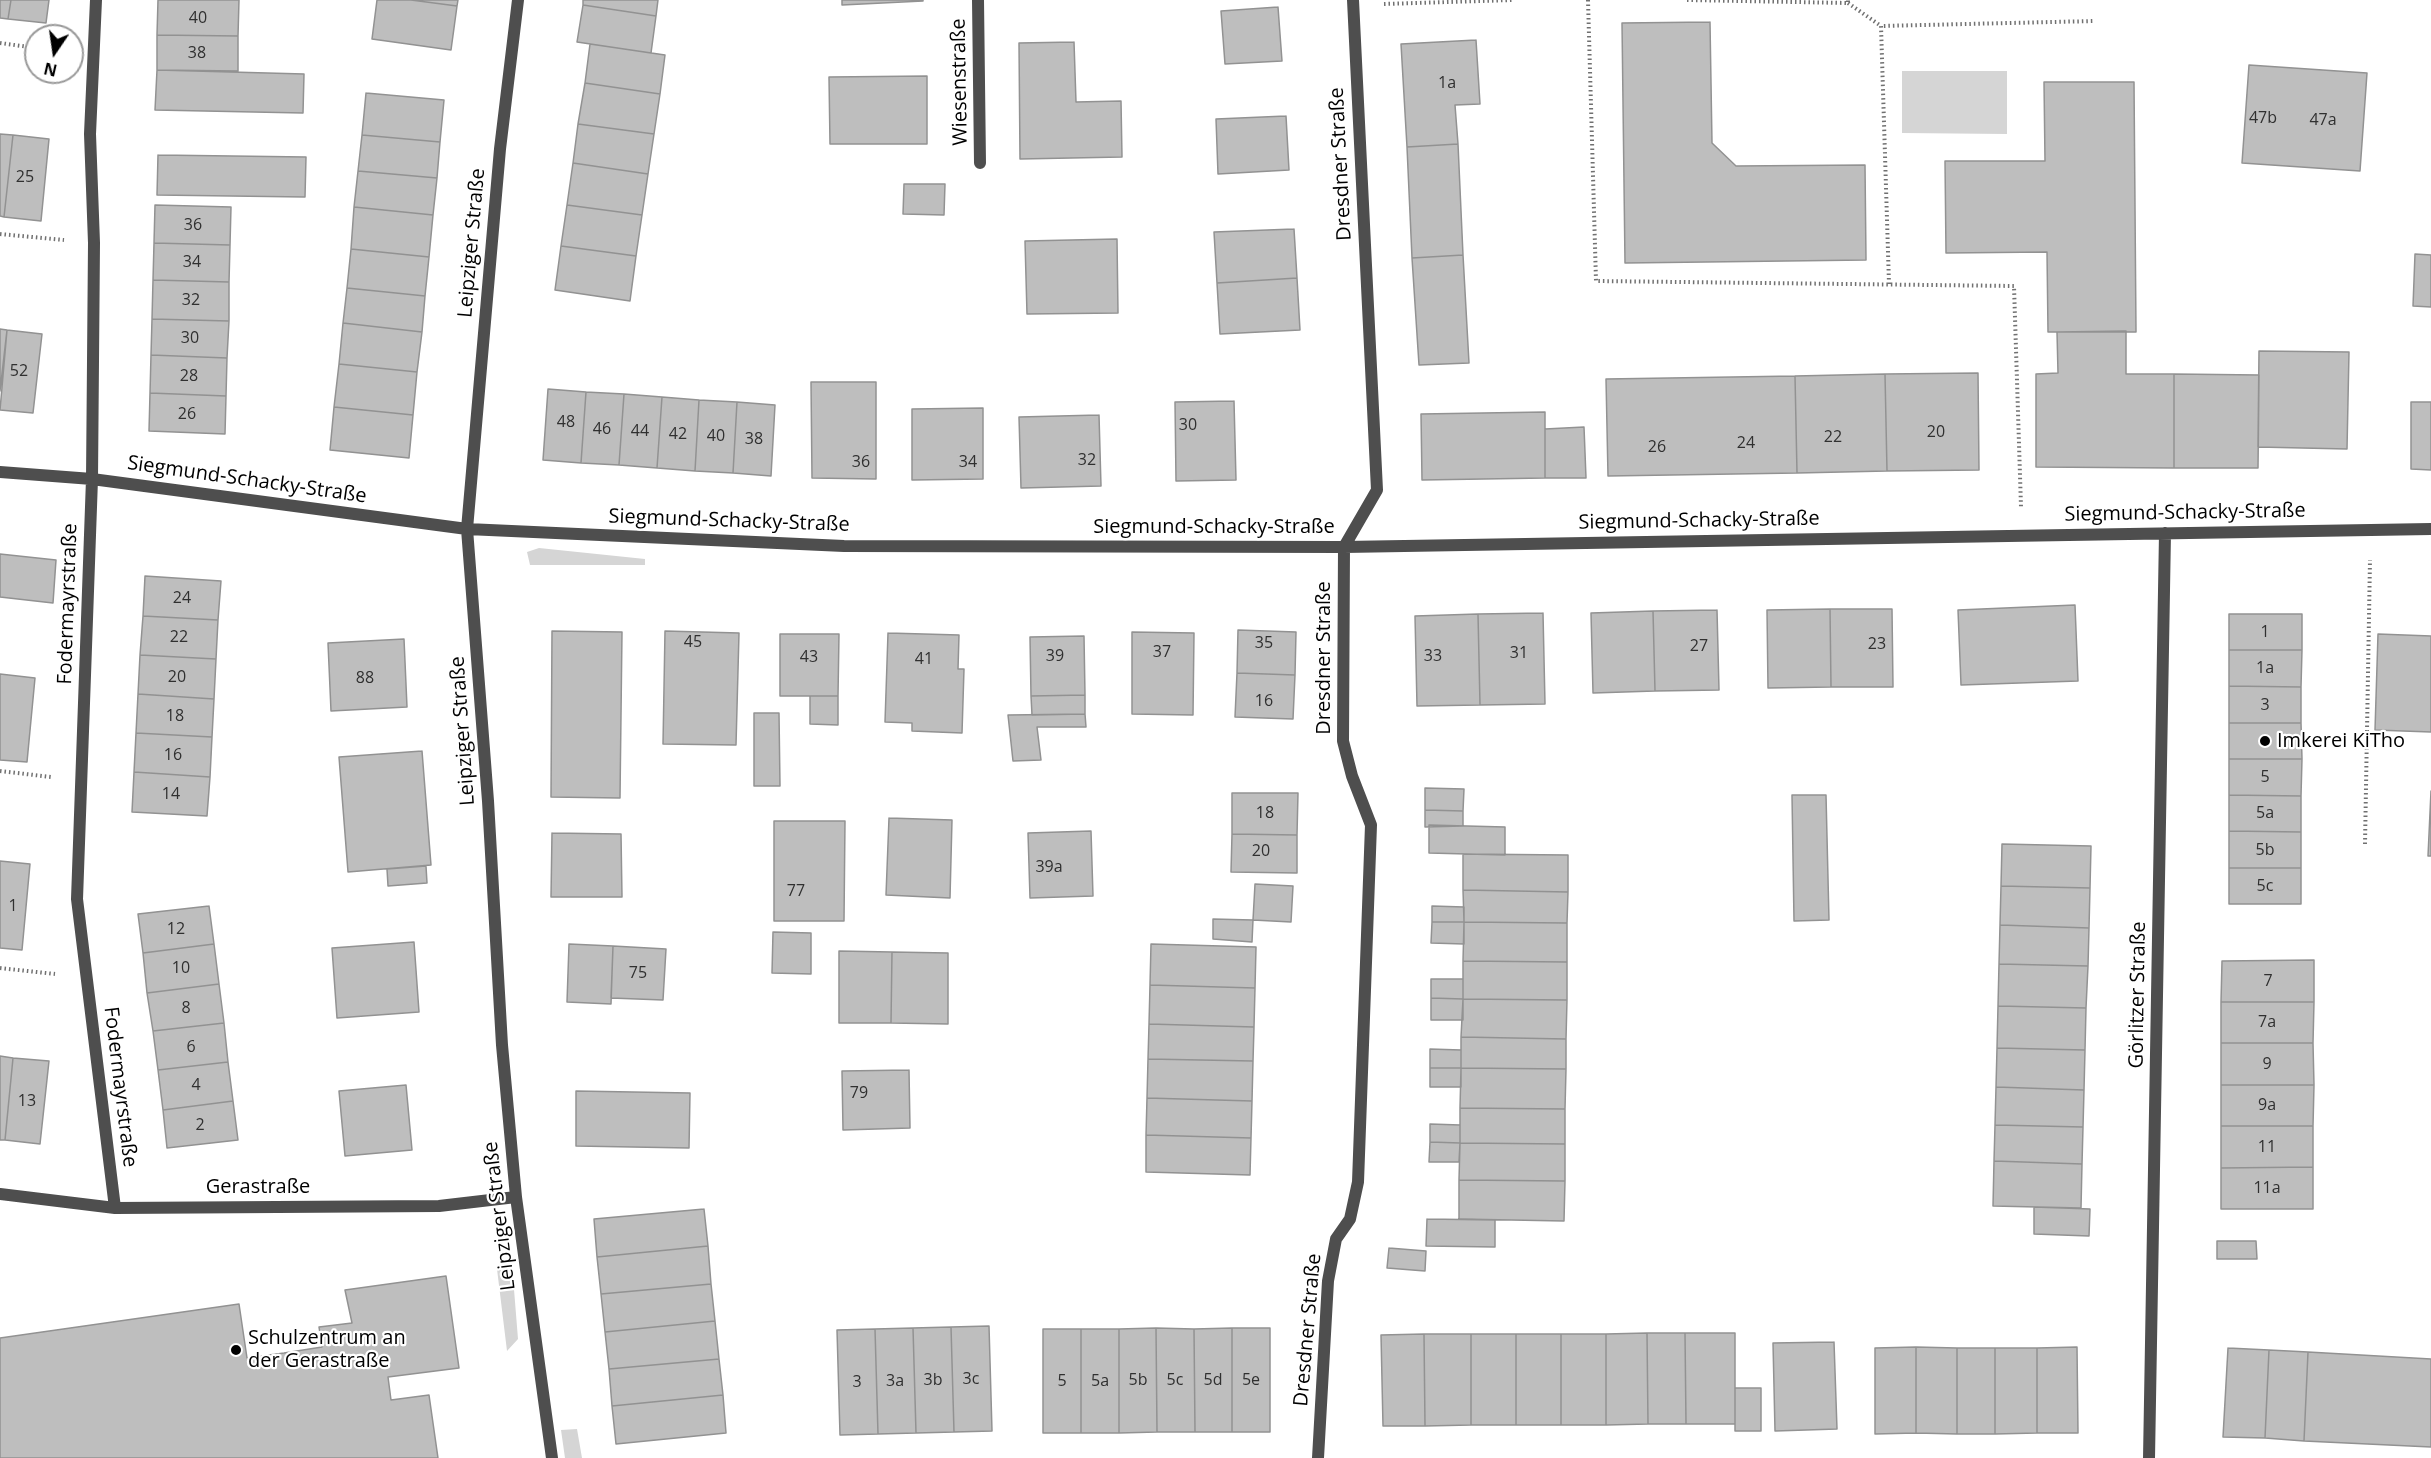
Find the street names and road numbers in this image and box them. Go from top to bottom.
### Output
street label: Wiesenstraße [947,18,973,146]
street label: Dresdner Straße [1325,87,1357,241]
street label: Leipziger Straße [454,167,490,319]
street label: Siegmund-Schacky-Straße [126,451,368,509]
street label: Siegmund-Schacky-Straße [2064,499,2306,527]
street label: Siegmund-Schacky-Straße [608,505,850,537]
street label: Siegmund-Schacky-Straße [1578,507,1820,535]
street label: Siegmund-Schacky-Straße [1093,515,1335,539]
street label: Fodermayrstraße [53,523,83,685]
street label: Dresdner Straße [1312,581,1336,735]
street label: Leipziger Straße [446,655,480,807]
street label: Görlitzer Straße [2125,921,2151,1069]
street label: Fodermayrstraße [98,1005,142,1169]
street label: Leipziger Straße [479,1140,521,1292]
street label: Gerastraße [206,1175,310,1199]
street label: Dresdner Straße [1289,1252,1327,1408]

